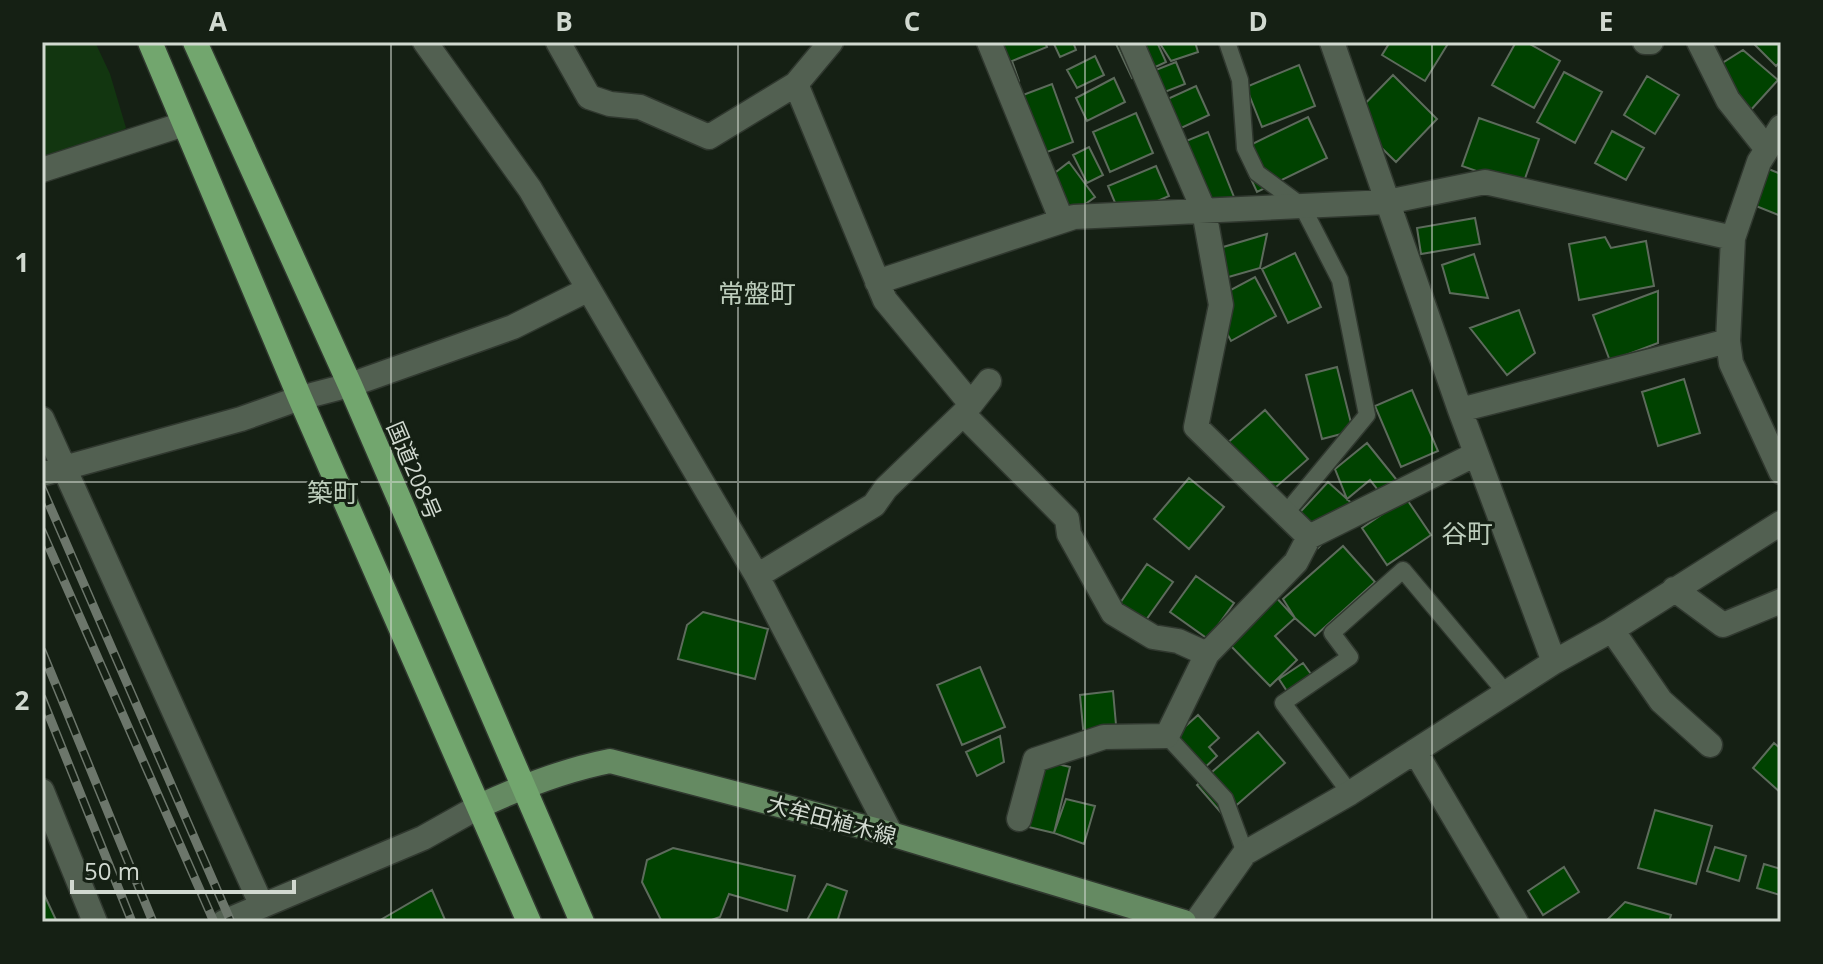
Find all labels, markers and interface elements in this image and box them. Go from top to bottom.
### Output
text: A [209,3,227,39]
text: B [555,3,573,39]
text: C [904,3,920,39]
text: D [1248,3,1268,39]
text: E [1599,3,1613,39]
text: 1 [15,244,29,280]
district label: 常盤町 [718,275,796,311]
street label: 国道208号 [381,416,449,524]
district label: 築町 [307,474,359,510]
district label: 谷町 [1441,515,1493,551]
text: 2 [15,682,30,718]
street label: 大牟田植木線 [764,787,900,851]
scale bar [72,844,294,894]
text: 50 m [84,854,140,887]

